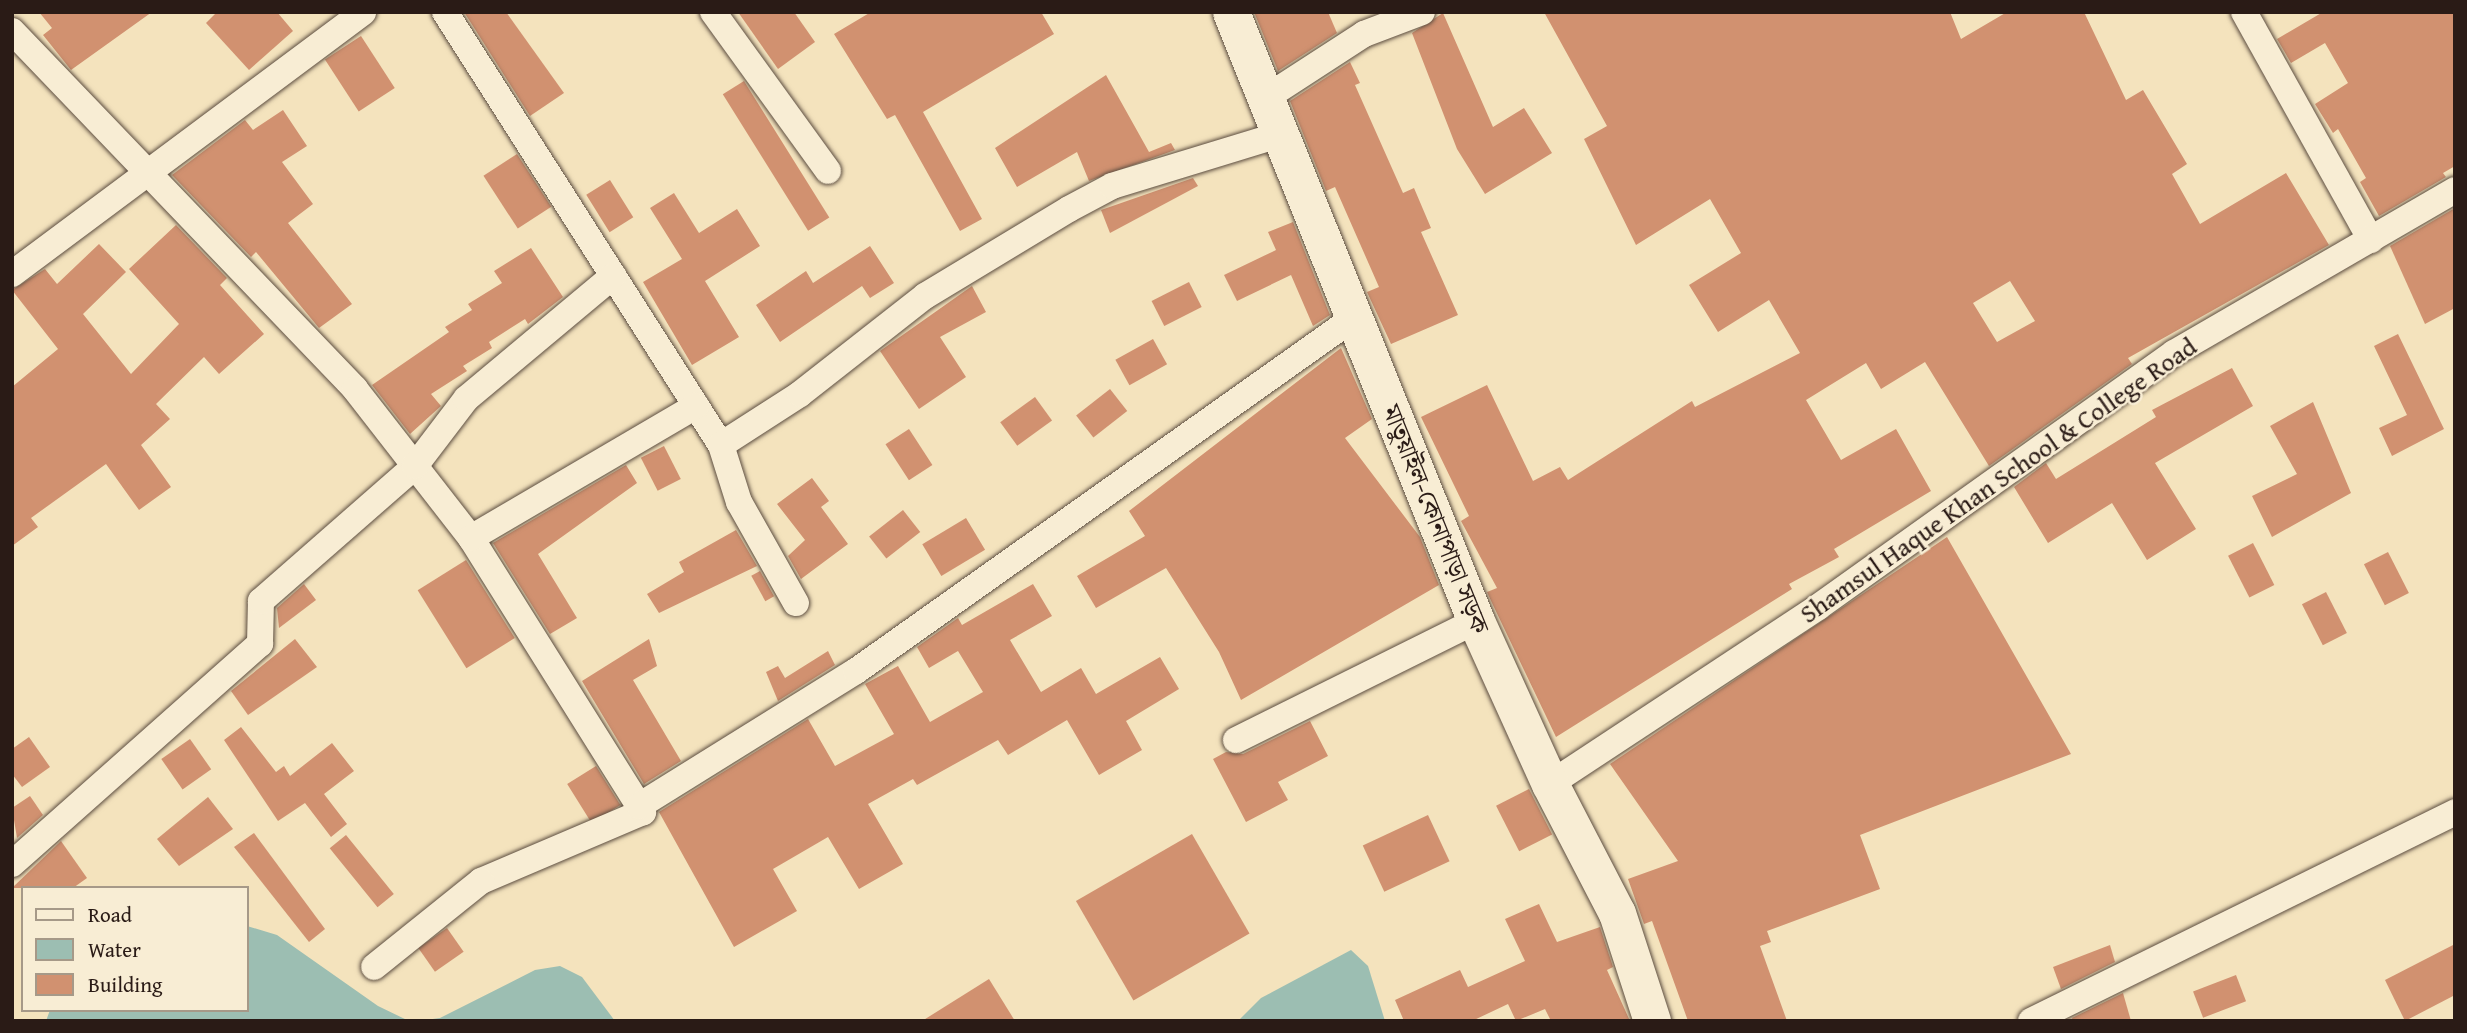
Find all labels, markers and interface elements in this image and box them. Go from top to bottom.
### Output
street label: Shamsul Haque Khan School & College Road [1794,330,2202,630]
street label: মাতুয়াইল-কোনাপাড়া সড়ক [1376,400,1496,638]
legend [21,886,248,1012]
text: Road [88,899,132,930]
text: Water [88,934,141,965]
text: Building [88,969,162,1000]

